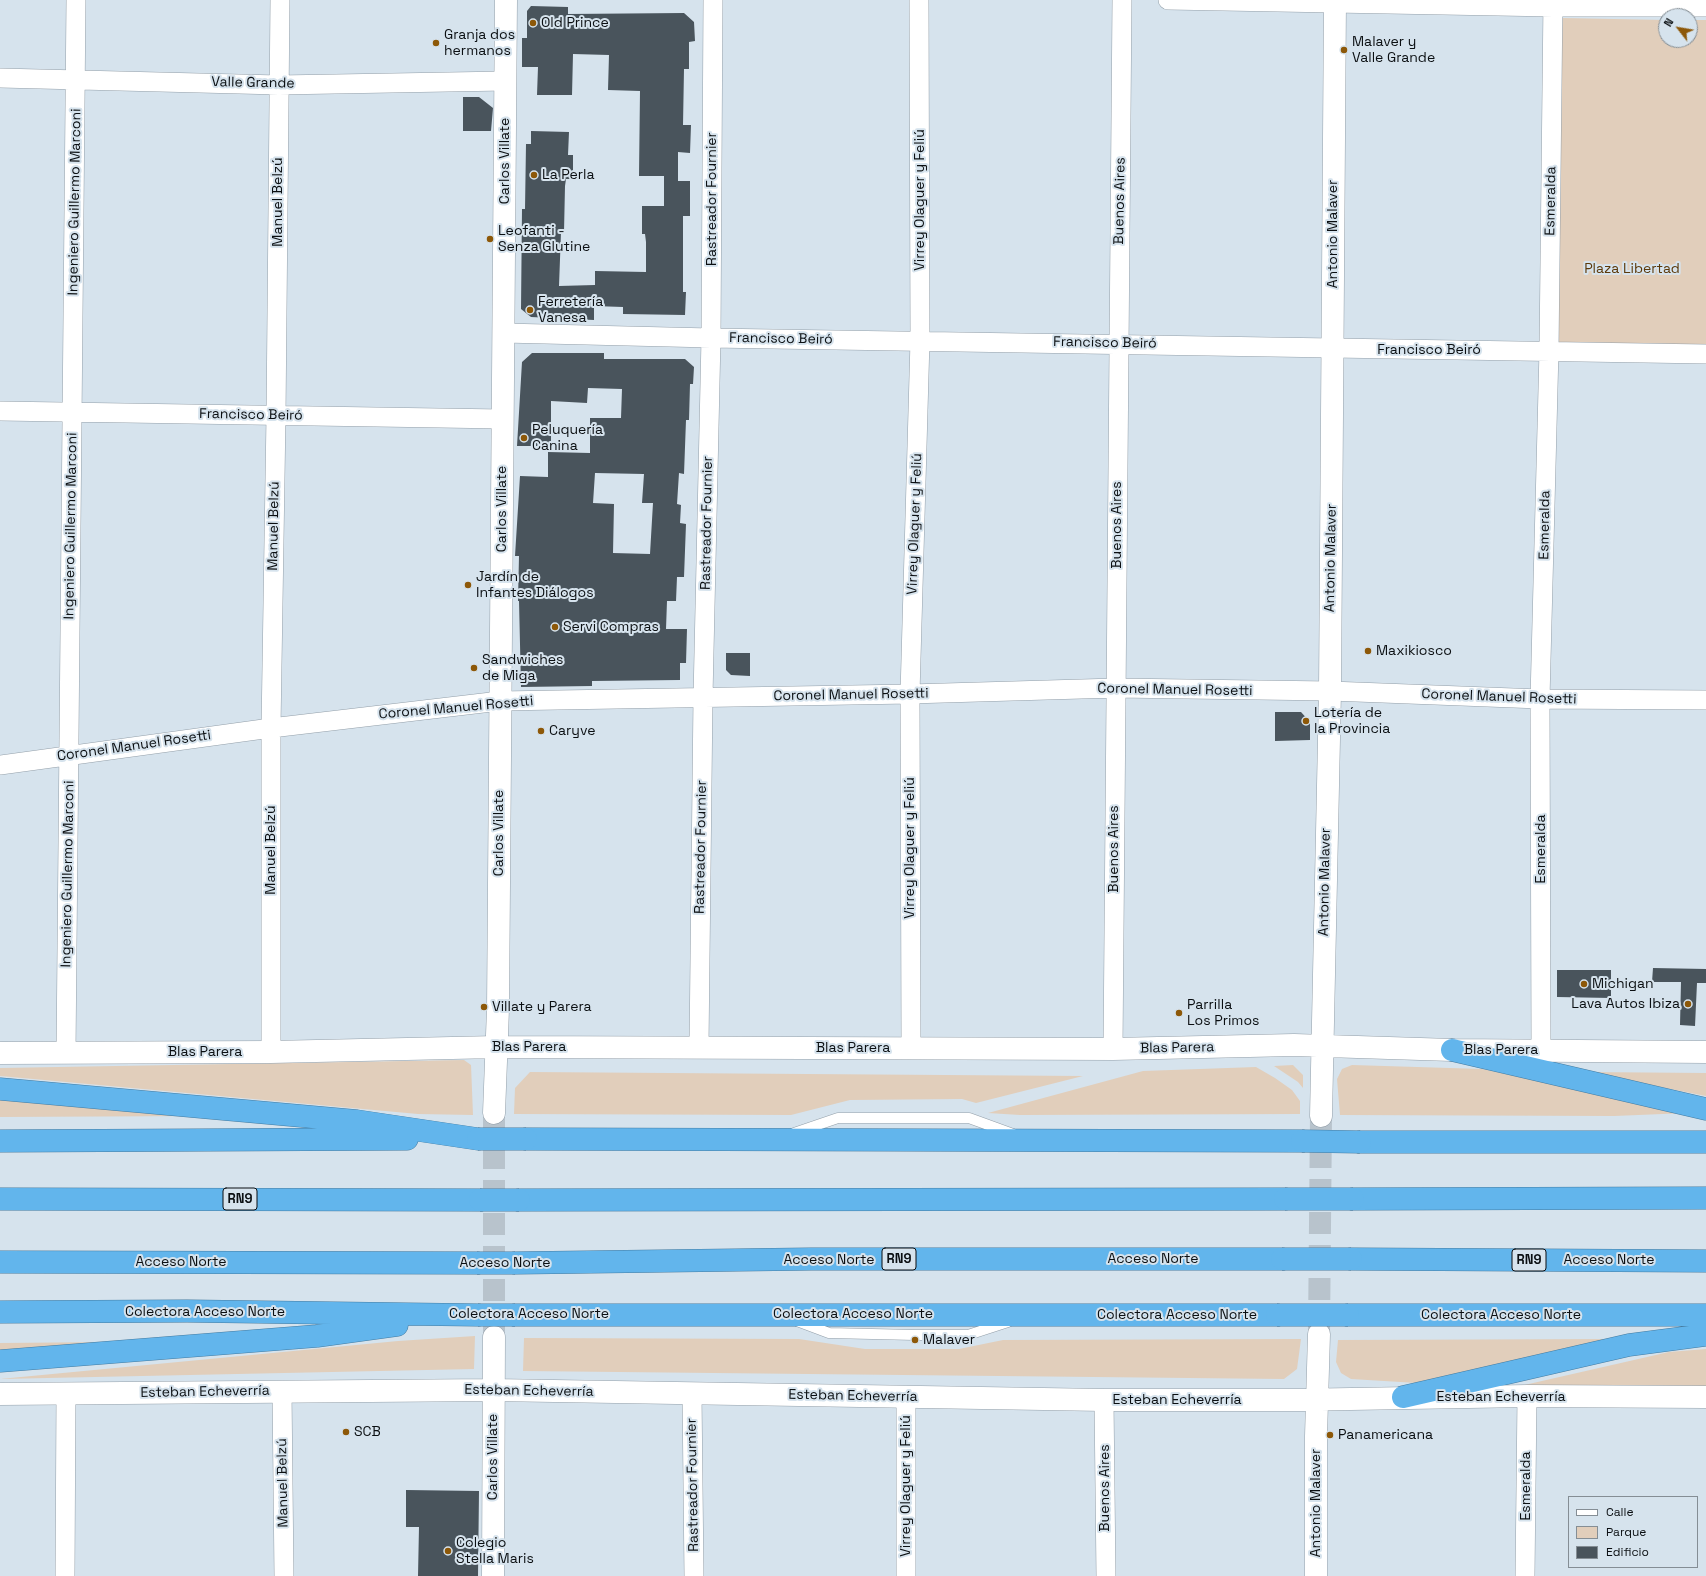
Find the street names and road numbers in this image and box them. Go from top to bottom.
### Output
street label: Valle Grande [211,74,295,92]
street label: Ingeniero Guillermo Marconi [65,108,85,296]
street label: Carlos Villate [497,118,513,204]
street label: Virrey Olaguer y Feliú [912,129,928,271]
street label: Rastreador Fournier [704,132,720,266]
street label: Manuel Belzú [270,157,286,247]
street label: Buenos Aires [1111,157,1129,245]
street label: Esmeralda [1542,166,1560,236]
street label: Antonio Malaver [1325,180,1341,288]
street label: Francisco Beiró [729,330,833,348]
street label: Francisco Beiró [1053,334,1157,352]
street label: Francisco Beiró [1377,342,1481,358]
street label: Francisco Beiró [199,406,303,424]
street label: Ingeniero Guillermo Marconi [61,432,81,620]
street label: Virrey Olaguer y Feliú [904,453,926,595]
street label: Rastreador Fournier [697,456,717,590]
street label: Carlos Villate [494,466,510,552]
street label: Manuel Belzú [265,481,283,571]
street label: Buenos Aires [1109,481,1125,569]
street label: Esmeralda [1536,490,1554,560]
street label: Antonio Malaver [1322,504,1340,612]
street label: Coronel Manuel Rosetti [1097,680,1253,700]
street label: Coronel Manuel Rosetti [773,685,929,705]
street label: Coronel Manuel Rosetti [1421,686,1577,708]
street label: Coronel Manuel Rosetti [378,693,534,723]
street label: Coronel Manuel Rosetti [56,727,212,765]
street label: Virrey Olaguer y Feliú [902,777,918,919]
street label: Ingeniero Guillermo Marconi [58,780,78,968]
street label: Rastreador Fournier [691,780,711,914]
street label: Carlos Villate [491,790,507,876]
street label: Manuel Belzú [263,805,279,895]
street label: Buenos Aires [1106,805,1122,893]
street label: Esmeralda [1533,814,1549,884]
street label: Antonio Malaver [1316,828,1334,936]
street label: Blas Parera [492,1039,566,1055]
street label: Blas Parera [1140,1039,1214,1057]
street label: Blas Parera [816,1040,890,1056]
street label: Blas Parera [1464,1042,1538,1058]
street label: Blas Parera [168,1044,242,1060]
road number: RN9 [223,1188,257,1210]
road number: RN9 [882,1248,916,1270]
road number: RN9 [1512,1249,1546,1271]
street label: Acceso Norte [1107,1251,1199,1267]
street label: Acceso Norte [783,1252,875,1268]
street label: Acceso Norte [1563,1252,1655,1268]
street label: Acceso Norte [135,1254,227,1270]
street label: Acceso Norte [459,1255,551,1271]
street label: Colectora Acceso Norte [125,1304,285,1320]
street label: Colectora Acceso Norte [449,1306,609,1322]
street label: Colectora Acceso Norte [773,1306,933,1322]
street label: Colectora Acceso Norte [1097,1307,1257,1323]
street label: Colectora Acceso Norte [1421,1307,1581,1323]
street label: Esteban Echeverría [464,1381,594,1401]
street label: Esteban Echeverría [140,1382,270,1402]
street label: Esteban Echeverría [788,1386,918,1406]
street label: Esteban Echeverría [1436,1389,1566,1405]
street label: Esteban Echeverría [1112,1392,1242,1408]
street label: Carlos Villate [485,1414,501,1500]
street label: Virrey Olaguer y Feliú [898,1415,914,1557]
street label: Rastreador Fournier [683,1418,703,1552]
street label: Manuel Belzú [274,1438,292,1528]
street label: Buenos Aires [1097,1444,1113,1532]
street label: Antonio Malaver [1308,1449,1324,1557]
street label: Esmeralda [1518,1451,1534,1521]

